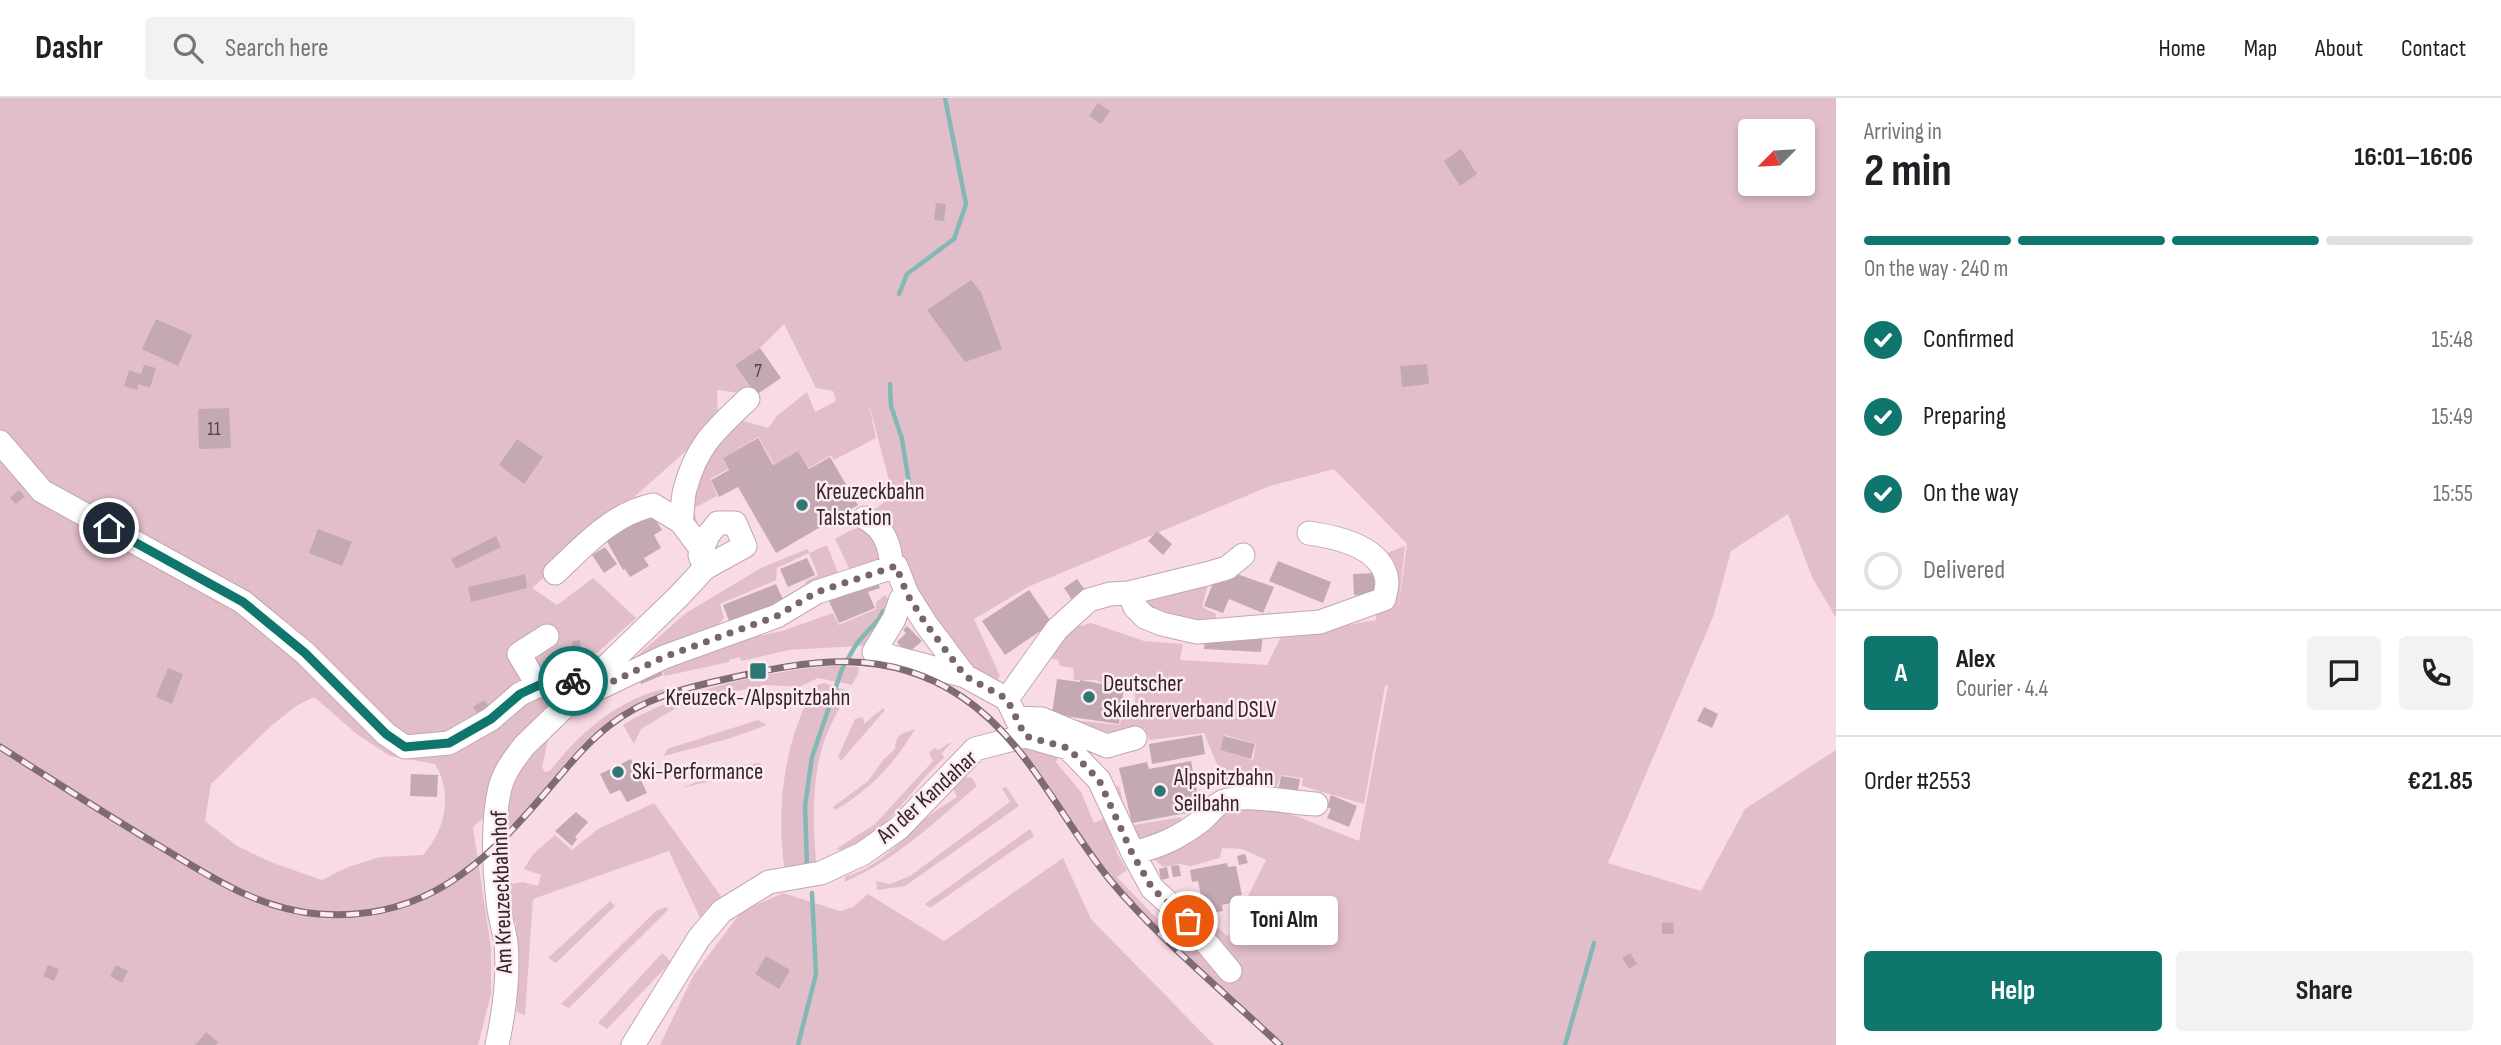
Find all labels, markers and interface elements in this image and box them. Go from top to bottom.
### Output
search box [145,17,635,80]
text: Dashr [35,28,103,68]
icon: search [169,29,207,67]
text: Search here [225,33,328,64]
text: Home [2158,34,2206,63]
text: Map [2244,34,2277,63]
text: About [2315,34,2363,63]
text: Contact [2401,34,2466,63]
text: Arriving in [1864,118,1942,146]
north arrow [1738,119,1815,196]
map controls [1738,119,1815,196]
text: 16:01–16:06 [2354,142,2473,173]
text: 2 min [1864,144,1952,199]
text: On the way · 240 m [1864,255,2008,283]
icon: check [1864,321,1902,359]
text: Confirmed [1923,324,2014,355]
text: 15:48 [2432,326,2473,354]
house number: 7 [754,360,762,383]
icon: check [1864,398,1902,436]
text: Preparing [1923,401,2006,432]
text: 15:49 [2432,403,2473,431]
house number: 11 [207,418,221,441]
icon: check [1864,475,1902,513]
place label: Kreuzeckbahn Talstation [816,478,925,532]
text: On the way [1923,478,2019,509]
text: 15:55 [2433,480,2473,508]
marker: Kreuzeckbahn Talstation [794,497,810,513]
pin [79,498,139,558]
icon: home [90,509,128,547]
text: Delivered [1923,555,2005,586]
button: chat [2307,636,2381,710]
button: phone [2399,636,2473,710]
text: Alex [1956,644,1996,675]
courier [538,646,608,716]
text: A [1895,658,1907,689]
marker: Kreuzeck-/Alpspitzbahn [748,661,768,681]
icon: bike [554,662,592,700]
place label: Deutscher Skilehrerverband DSLV [1103,670,1277,724]
text: Courier · 4.4 [1956,675,2048,703]
place label: Kreuzeck-/Alpspitzbahn [666,684,850,712]
marker: Deutscher Skilehrerverband DSLV [1081,689,1097,705]
street label: An der Kandahar [870,744,983,850]
place label: Ski-Performance [632,758,763,786]
marker: Ski-Performance [610,764,626,780]
place label: Alpspitzbahn Seilbahn [1173,764,1274,818]
text: Order #2553 [1864,766,1971,797]
text: €21.85 [2408,766,2473,797]
marker: Alpspitzbahn Seilbahn [1152,783,1168,799]
street label: Am Kreuzeckbahnhof [485,810,519,975]
pin [1158,891,1218,951]
callout: Toni Alm [1230,896,1338,946]
icon: bag [1169,902,1207,940]
text: Toni Alm [1250,906,1318,934]
button: Help [1864,951,2162,1031]
button: Share [2176,951,2473,1031]

